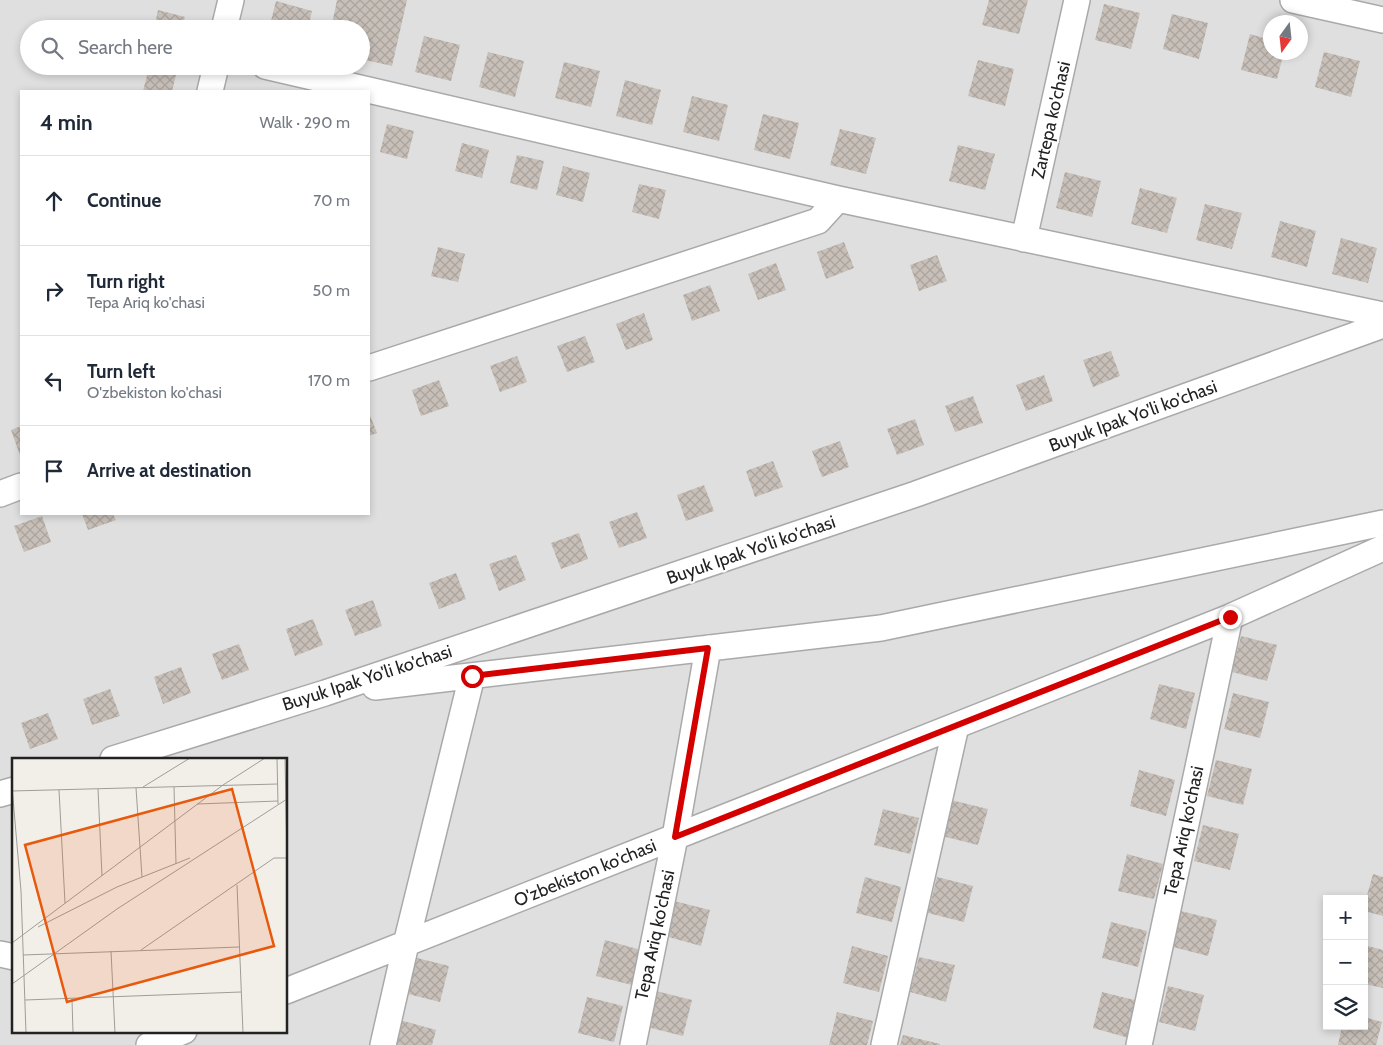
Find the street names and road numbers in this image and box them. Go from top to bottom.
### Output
street label: Zartepa ko'chasi [1027,59,1075,181]
street label: Buyuk Ipak Yo'li ko'chasi [1046,375,1220,457]
street label: Buyuk Ipak Yo'li ko'chasi [664,511,838,589]
street label: Buyuk Ipak Yo'li ko'chasi [279,640,455,716]
street label: Tepa Ariq ko'chasi [1159,764,1209,898]
street label: O'zbekiston ko'chasi [511,834,659,912]
street label: Tepa Ariq ko'chasi [630,868,680,1002]

